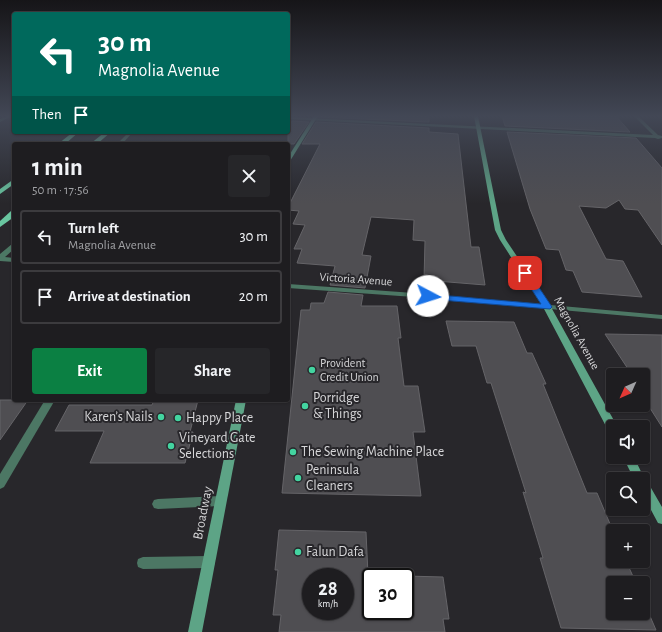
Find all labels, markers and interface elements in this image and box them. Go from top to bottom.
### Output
icon: left [32,28,84,80]
text: 30 m [98,29,151,57]
text: Magnolia Avenue [98,62,220,80]
icon: arrive [70,104,92,126]
text: Then [32,107,62,122]
button: close [228,155,270,197]
text: 1 min [32,156,83,180]
text: 50 m · 17:56 [32,184,89,197]
text: Turn left [68,221,119,236]
icon: left [34,226,56,248]
text: 30 m [239,229,268,244]
text: Magnolia Avenue [68,239,156,252]
pin [508,256,542,290]
icon: arrive [514,262,536,284]
street label: Victoria Avenue [319,270,393,288]
position arrow [407,275,449,317]
icon: arrive [34,286,56,308]
text: Arrive at destination [68,289,191,304]
text: 20 m [239,289,268,304]
street label: Magnolia Avenue [552,295,602,371]
button: Exit [32,348,147,394]
button: Share [155,348,270,394]
place label: Provident Credit Union [320,357,379,383]
marker: Provident Credit Union [307,365,317,375]
north arrow [606,368,650,412]
map controls [606,368,650,620]
place label: Porridge & Things [313,391,362,421]
marker: Porridge & Things [300,401,310,411]
place label: Karen’s Nails [84,410,153,424]
place label: Happy Place [186,411,253,425]
marker: Karen’s Nails [156,412,166,422]
marker: Happy Place [173,413,183,423]
button: sound [606,420,650,464]
place label: Vineyard Gate Selections [179,431,256,461]
marker: Vineyard Gate Selections [166,441,176,451]
place label: The Sewing Machine Place [301,445,444,459]
marker: The Sewing Machine Place [288,447,298,457]
place label: Peninsula Cleaners [306,463,360,493]
button: search [606,472,650,516]
marker: Peninsula Cleaners [293,473,303,483]
street label: Broadway [191,485,215,541]
button: + [606,524,650,568]
place label: Falun Dafa [306,545,365,559]
marker: Falun Dafa [293,547,303,557]
speed limit sign: 30 [362,568,414,620]
button: − [606,576,650,620]
text: 28 [318,579,338,599]
text: km/h [318,599,338,609]

